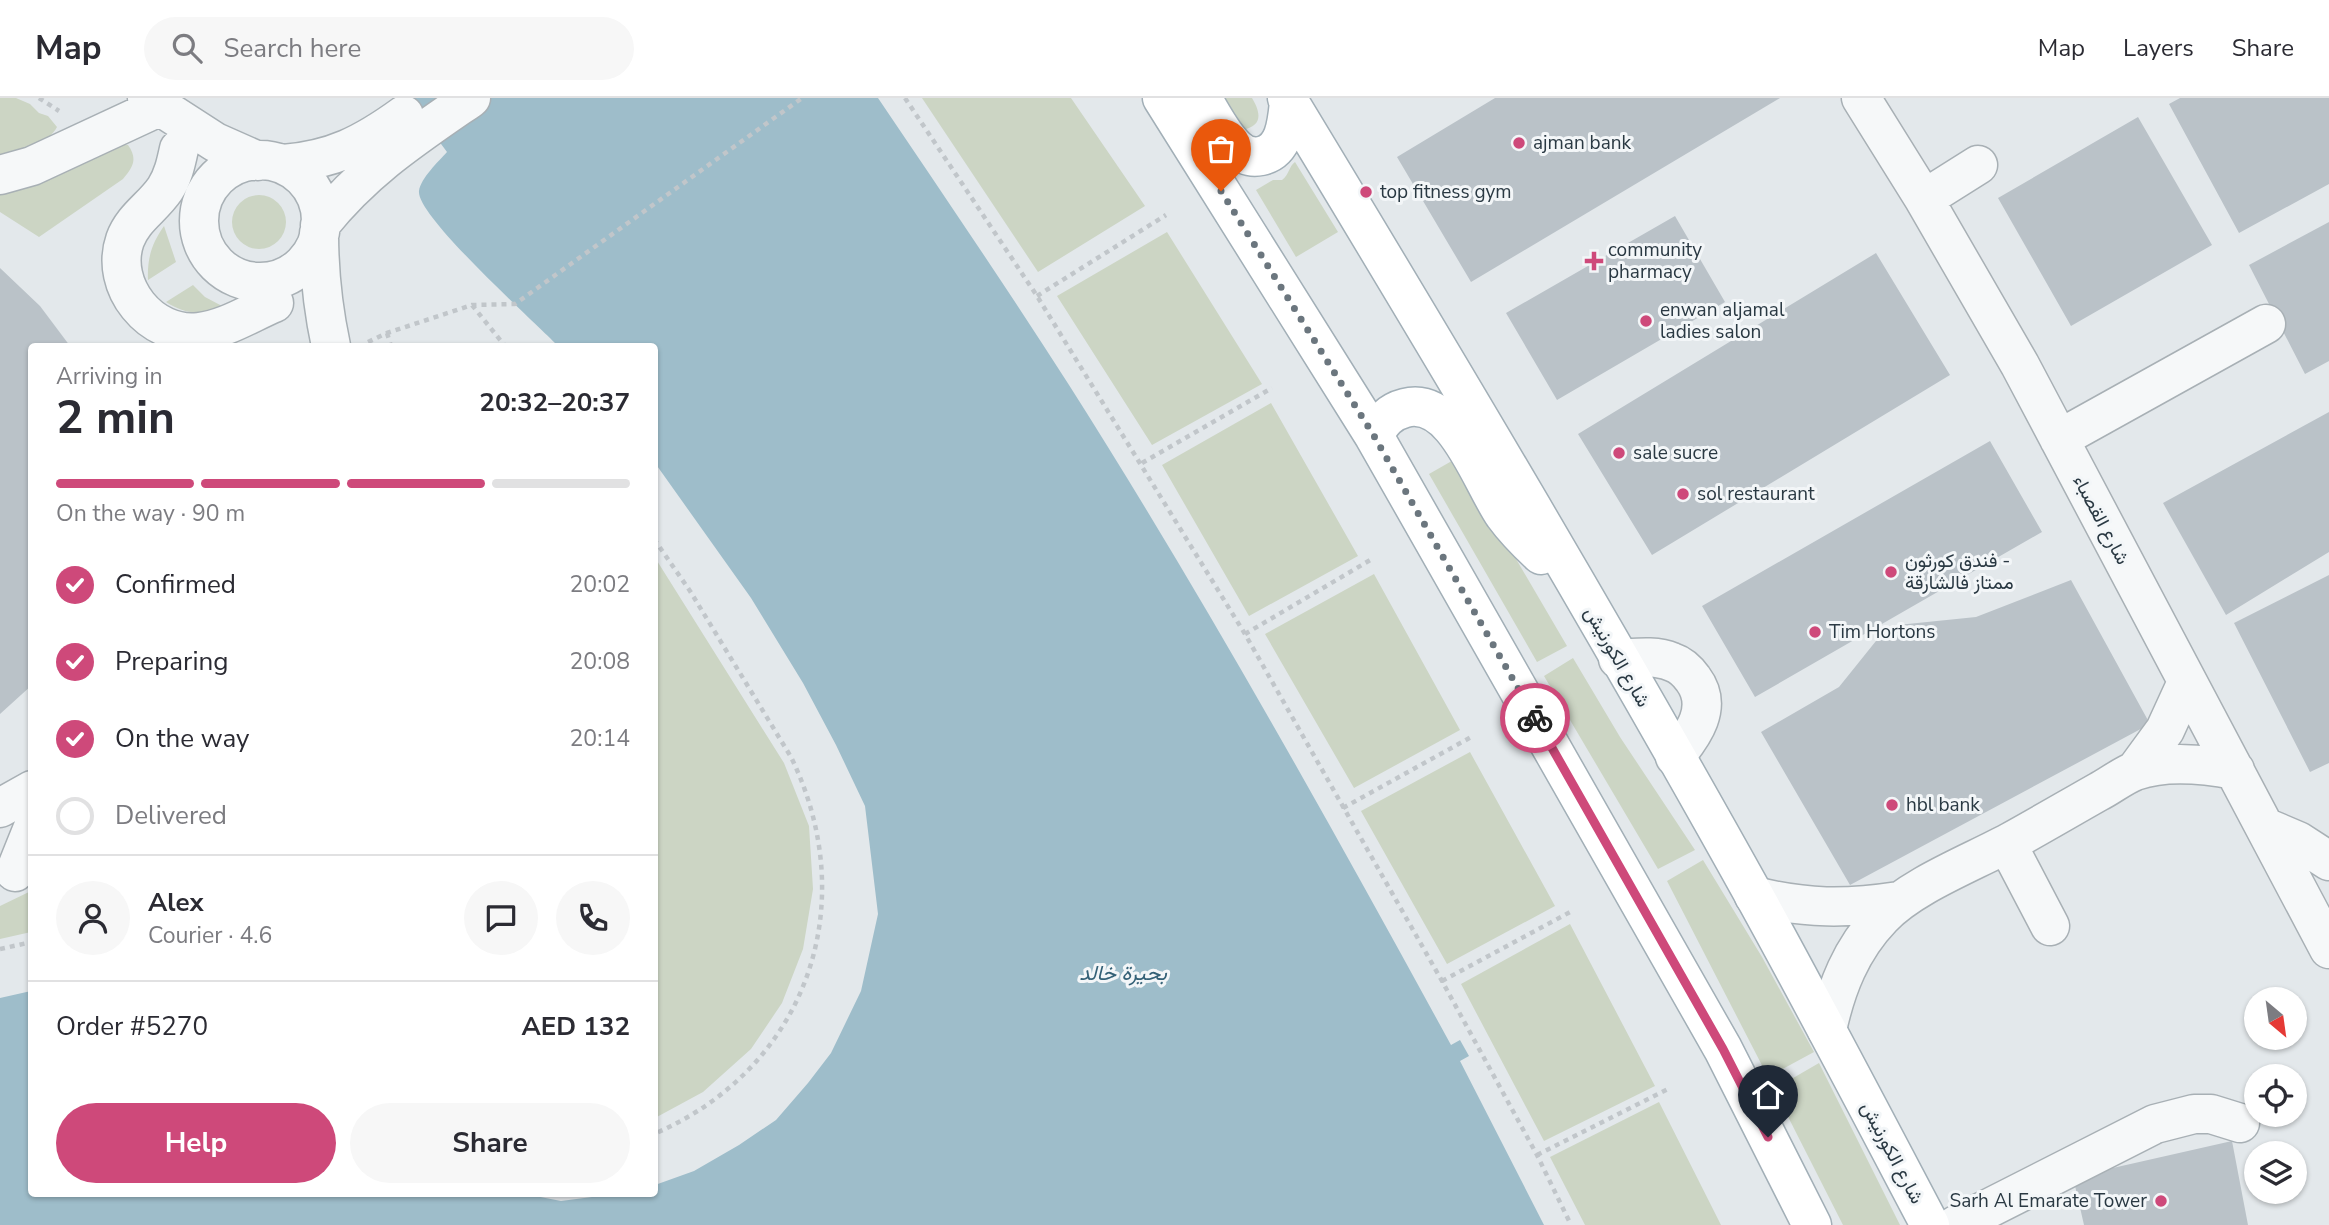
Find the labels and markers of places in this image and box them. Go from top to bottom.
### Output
pin [1191,119,1251,191]
place label: ajman bank [1533,130,1632,156]
marker: ajman bank [1511,135,1527,151]
place label: top fitness gym [1380,179,1512,205]
marker: top fitness gym [1358,184,1374,200]
place label: community pharmacy [1608,237,1702,285]
marker: community pharmacy [1586,253,1602,269]
place label: enwan aljamal ladies salon [1660,297,1785,345]
marker: enwan aljamal ladies salon [1638,313,1654,329]
place label: sale sucre [1633,440,1718,466]
marker: sale sucre [1611,445,1627,461]
place label: sol restaurant [1697,481,1815,507]
marker: sol restaurant [1675,486,1691,502]
place label: فندق كورثون - ممتاز فالشارقة [1905,548,2014,596]
marker: فندق كورثون - ممتاز فالشارقة [1883,564,1899,580]
place label: Tim Hortons [1829,619,1935,645]
marker: Tim Hortons [1807,624,1823,640]
place label: hbl bank [1906,792,1980,818]
marker: hbl bank [1884,797,1900,813]
pin [1738,1065,1798,1137]
place label: Sarh Al Emarate Tower [1950,1188,2147,1214]
marker: Sarh Al Emarate Tower [2153,1193,2169,1209]

